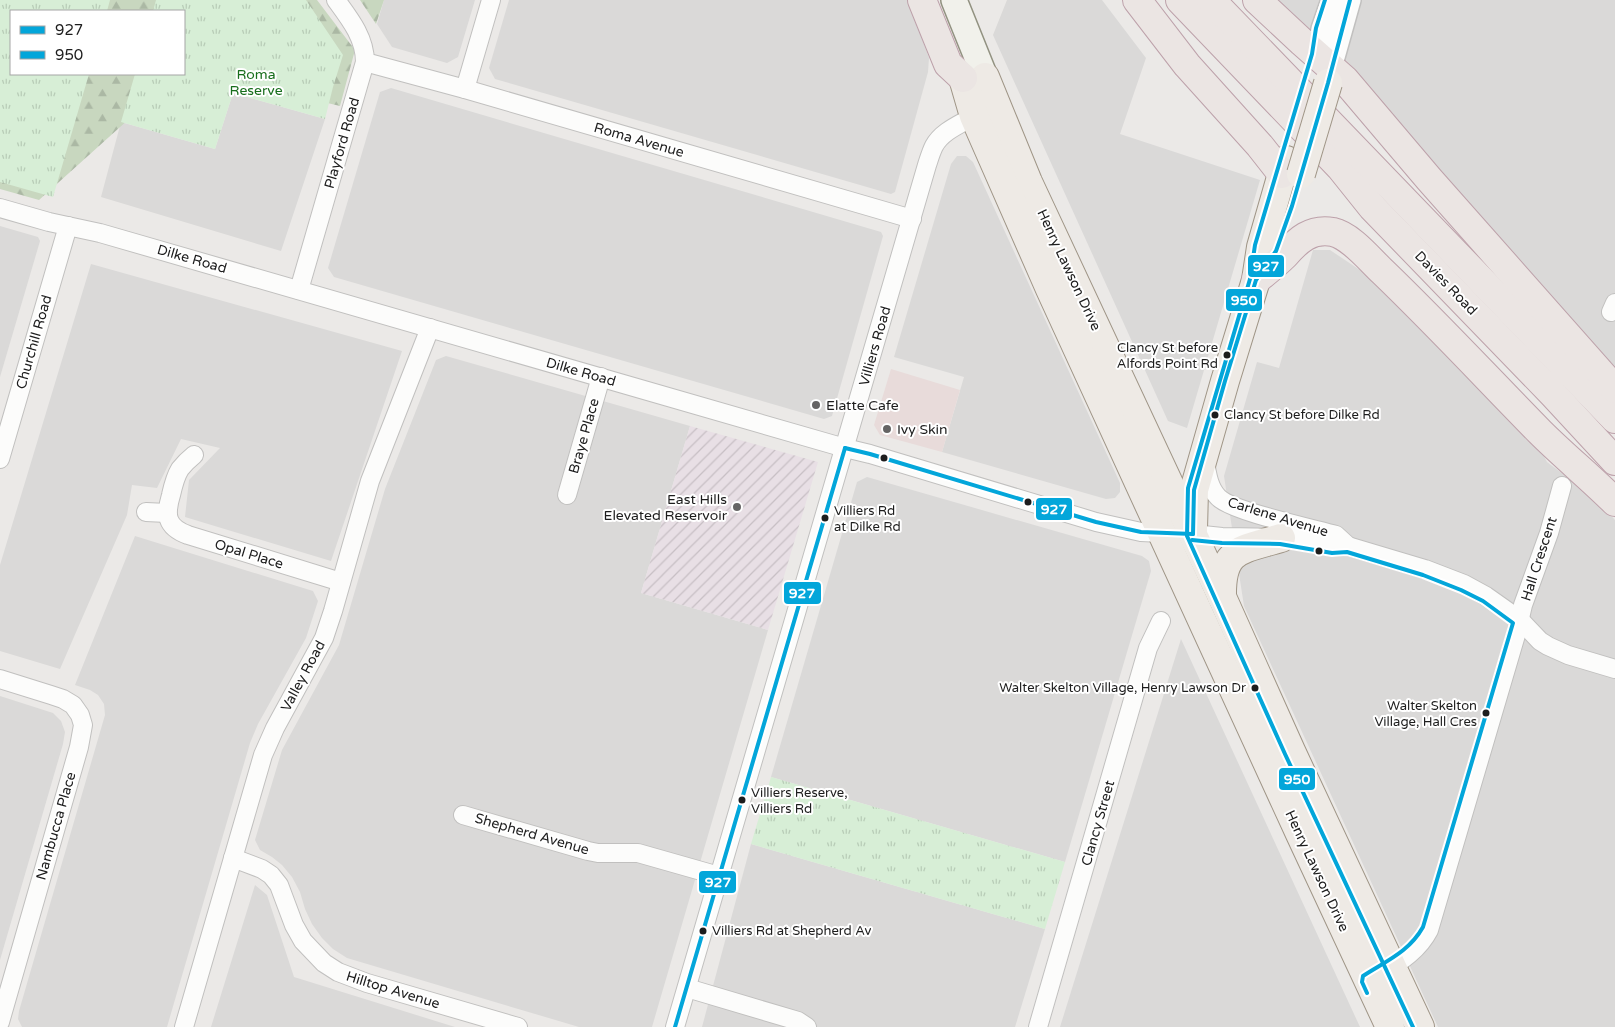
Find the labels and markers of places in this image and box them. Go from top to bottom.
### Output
place label: Clancy St before Alfords Point Rd [1117,340,1218,372]
marker: Clancy St before Alfords Point Rd [1222,350,1232,360]
place label: Elatte Cafe [826,397,899,414]
marker: Elatte Cafe [810,399,822,411]
place label: Clancy St before Dilke Rd [1224,407,1380,423]
marker: Clancy St before Dilke Rd [1210,410,1220,420]
place label: Ivy Skin [897,421,948,438]
marker: Ivy Skin [881,423,893,435]
unlabelled marker [879,453,889,463]
place label: East Hills Elevated Reservoir [603,491,728,524]
unlabelled marker [1023,497,1033,507]
marker: East Hills Elevated Reservoir [731,501,743,513]
place label: Villiers Rd at Dilke Rd [834,503,901,535]
marker: Villiers Rd at Dilke Rd [820,513,830,523]
unlabelled marker [1314,546,1324,556]
place label: Walter Skelton Village, Henry Lawson Dr [999,680,1246,696]
marker: Walter Skelton Village, Henry Lawson Dr [1250,683,1260,693]
place label: Walter Skelton Village, Hall Cres [1374,698,1477,730]
marker: Walter Skelton Village, Hall Cres [1481,708,1491,718]
place label: Villiers Reserve, Villiers Rd [751,785,848,817]
marker: Villiers Reserve, Villiers Rd [737,795,747,805]
place label: Villiers Rd at Shepherd Av [712,923,871,939]
marker: Villiers Rd at Shepherd Av [698,926,708,936]

